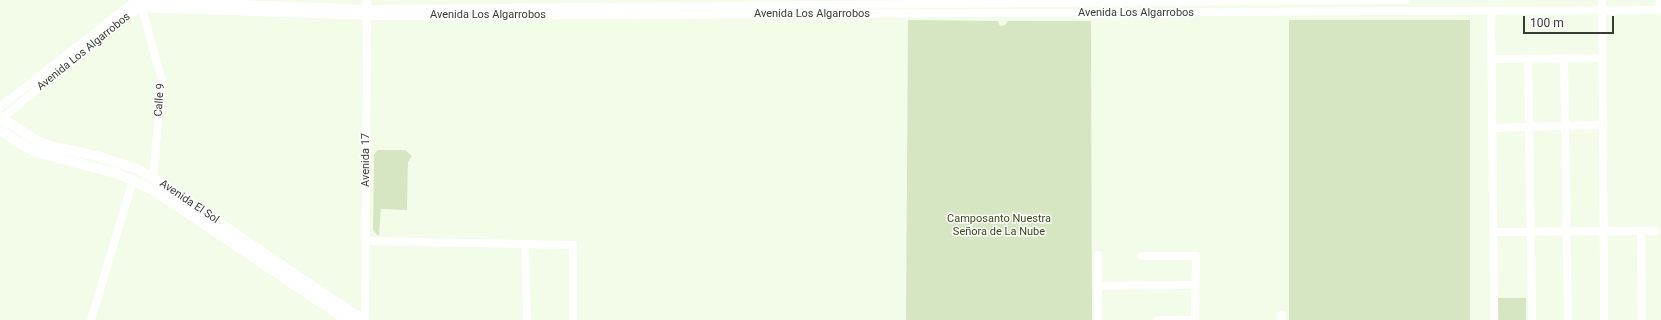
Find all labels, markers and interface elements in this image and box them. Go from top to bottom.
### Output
street label: Avenida Los Algarrobos [1078,6,1194,20]
street label: Avenida Los Algarrobos [754,7,870,21]
street label: Avenida Los Algarrobos [430,8,546,22]
scale bar [1525,8,1616,34]
street label: Avenida Los Algarrobos [35,10,133,94]
text: 100 m [1530,16,1564,30]
street label: Calle 9 [152,83,168,117]
street label: Avenida 17 [359,133,373,187]
street label: Avenida El Sol [157,177,221,227]
park label: Camposanto Nuestra Señora de La Nube [947,213,1051,239]

